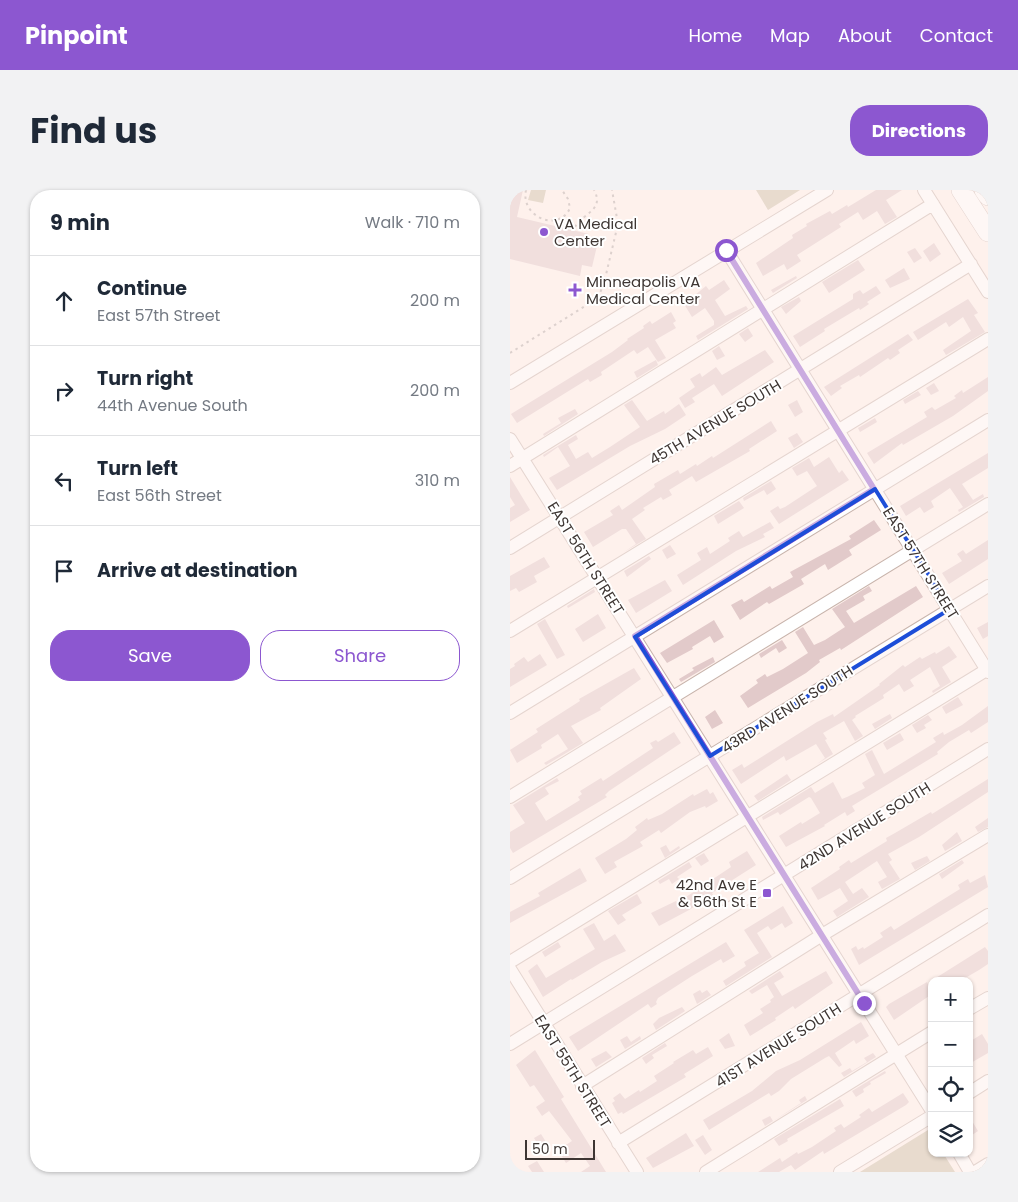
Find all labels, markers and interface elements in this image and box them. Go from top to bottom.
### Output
text: Pinpoint [25,19,128,52]
text: Home [688,23,742,48]
text: Map [770,23,810,48]
text: About [838,23,892,48]
text: Contact [920,23,993,48]
button: Directions [850,105,988,156]
text: Find us [30,106,157,155]
text: 9 min [50,208,110,237]
text: Walk · 710 m [365,211,460,234]
place label: VA Medical Center [554,213,637,251]
marker: VA Medical Center [538,226,550,238]
route start [715,239,738,262]
place label: Minneapolis VA Medical Center [586,271,700,309]
text: Continue [97,275,187,302]
marker: Minneapolis VA Medical Center [568,283,582,297]
icon: ahead [50,287,78,315]
text: 200 m [410,289,460,312]
text: East 57th Street [97,304,220,327]
text: Turn right [97,365,193,392]
street label: 45TH AVENUE SOUTH [645,374,785,470]
icon: right [50,377,78,405]
text: 200 m [410,379,460,402]
text: 44th Avenue South [97,394,248,417]
text: Turn left [97,455,178,482]
icon: left [50,467,78,495]
text: 310 m [415,469,460,492]
text: East 56th Street [97,484,222,507]
street label: EAST 56TH STREET [543,497,629,619]
street label: EAST 57TH STREET [878,503,964,623]
icon: arrive [50,557,78,585]
text: Arrive at destination [97,557,298,584]
button: Save [50,630,250,681]
button: Share [260,630,460,681]
street label: 43RD AVENUE SOUTH [717,660,857,758]
street label: 42ND AVENUE SOUTH [794,777,934,875]
place label: 42nd Ave E & 56th St E [676,874,757,912]
marker: 42nd Ave E & 56th St E [761,887,773,899]
map controls [928,977,973,1157]
button: + [928,977,973,1022]
route end [853,992,876,1015]
street label: 41ST AVENUE SOUTH [711,998,845,1092]
street label: EAST 55TH STREET [530,1010,616,1132]
button: − [928,1022,973,1067]
button: locate [928,1067,973,1112]
button: layers [928,1112,973,1157]
scale bar [525,1137,595,1160]
text: 50 m [532,1139,568,1159]

